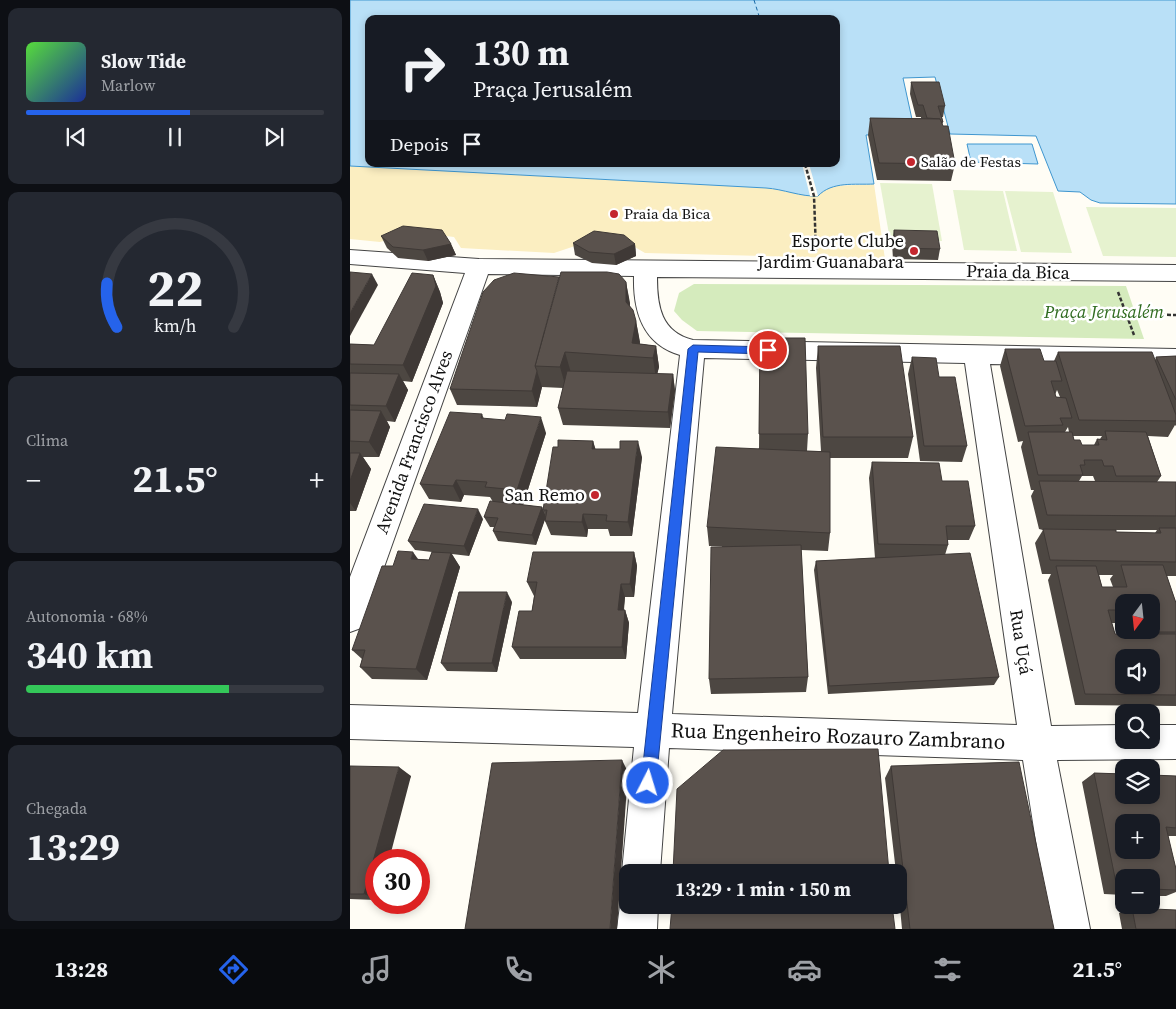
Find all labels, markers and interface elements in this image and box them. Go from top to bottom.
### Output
text: 130 m [473,29,569,77]
icon: right [390,35,455,100]
text: Slow Tide [101,48,186,74]
text: Marlow [101,74,156,96]
text: Praça Jerusalém [473,74,633,104]
icon: previous [62,123,90,151]
icon: pause [161,123,189,151]
icon: next [260,123,288,151]
icon: arrive [458,130,486,158]
text: Depois [390,131,448,157]
place label: Salão de Festas [921,151,1021,172]
marker: Salão de Festas [905,156,917,168]
place label: Praia da Bica [624,203,711,224]
marker: Praia da Bica [608,208,620,220]
place label: Esporte Clube Jardim Guanabara [756,228,905,274]
marker: Esporte Clube Jardim Guanabara [908,245,920,257]
text: 22 [147,252,203,323]
street label: Praia da Bica [966,258,1071,285]
park label: Praça Jerusalém [1043,299,1164,324]
text: km/h [154,313,197,338]
pin [747,329,789,371]
icon: arrive [754,336,782,364]
street label: Avenida Francisco Alves [369,346,458,537]
text: Clima [26,429,68,451]
text: 21.5° [132,453,218,505]
text: − [26,461,41,499]
text: + [309,461,324,499]
place label: San Remo [505,482,585,507]
marker: San Remo [589,489,601,501]
north arrow [1115,594,1160,639]
map controls [1115,594,1160,914]
text: Autonomia · 68% [26,605,148,627]
street label: Rua Uçá [1004,607,1039,677]
text: 340 km [26,629,153,681]
button: sound [1115,649,1160,694]
button: search [1115,704,1160,749]
street label: Rua Engenheiro Rozauro Zambrano [670,715,1006,756]
position arrow [621,756,673,808]
button: layers [1115,759,1160,804]
text: Chegada [26,797,87,819]
button: + [1115,814,1160,859]
text: 13:29 [26,821,120,873]
speed limit sign: 30 [365,849,430,914]
button: − [1115,869,1160,914]
text: 13:29 · 1 min · 150 m [675,876,851,902]
icon: directions [216,952,251,987]
icon: music [359,952,394,987]
icon: phone [501,952,536,987]
icon: climate [644,952,679,987]
icon: car [787,952,822,987]
icon: filters [930,952,965,987]
text: 13:28 [54,954,108,984]
text: 21.5° [1072,954,1122,984]

